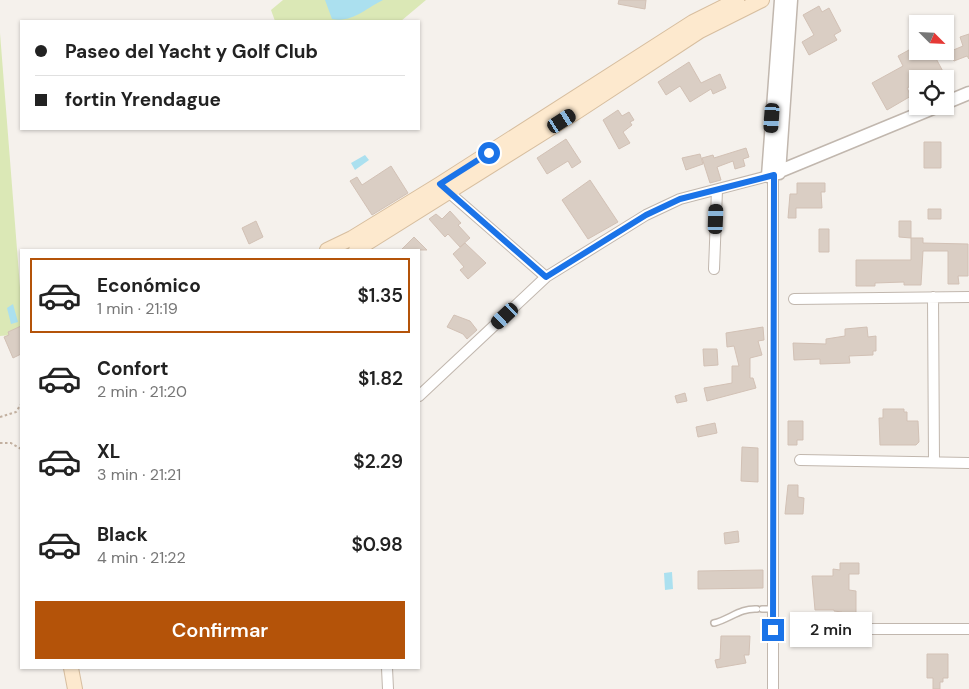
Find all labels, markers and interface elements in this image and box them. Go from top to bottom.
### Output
north arrow [909,15,954,60]
map controls [909,15,954,115]
text: Paseo del Yacht y Golf Club [65,39,318,64]
button: locate [909,70,954,115]
text: fortin Yrendague [65,87,221,112]
car [763,103,780,133]
car [545,107,578,135]
route start [478,142,500,164]
car [707,204,724,234]
icon: car [37,273,82,318]
text: Económico [97,273,201,298]
text: $1.35 [357,283,403,308]
text: 1 min · 21:19 [97,298,178,319]
car [488,300,521,332]
icon: car [37,356,82,401]
text: Confort [97,356,169,381]
text: $1.82 [358,366,403,391]
text: 2 min · 21:20 [97,381,187,402]
icon: car [37,439,82,484]
text: XL [97,439,120,464]
text: $2.29 [353,449,403,474]
text: 3 min · 21:21 [97,464,181,485]
icon: car [37,522,82,567]
text: Black [97,522,148,547]
text: $0.98 [352,532,403,557]
text: 4 min · 21:22 [97,547,186,568]
button: Confirmar [35,601,405,659]
callout: 2 min [790,612,873,648]
route end [762,619,784,641]
text: 2 min [810,619,852,640]

